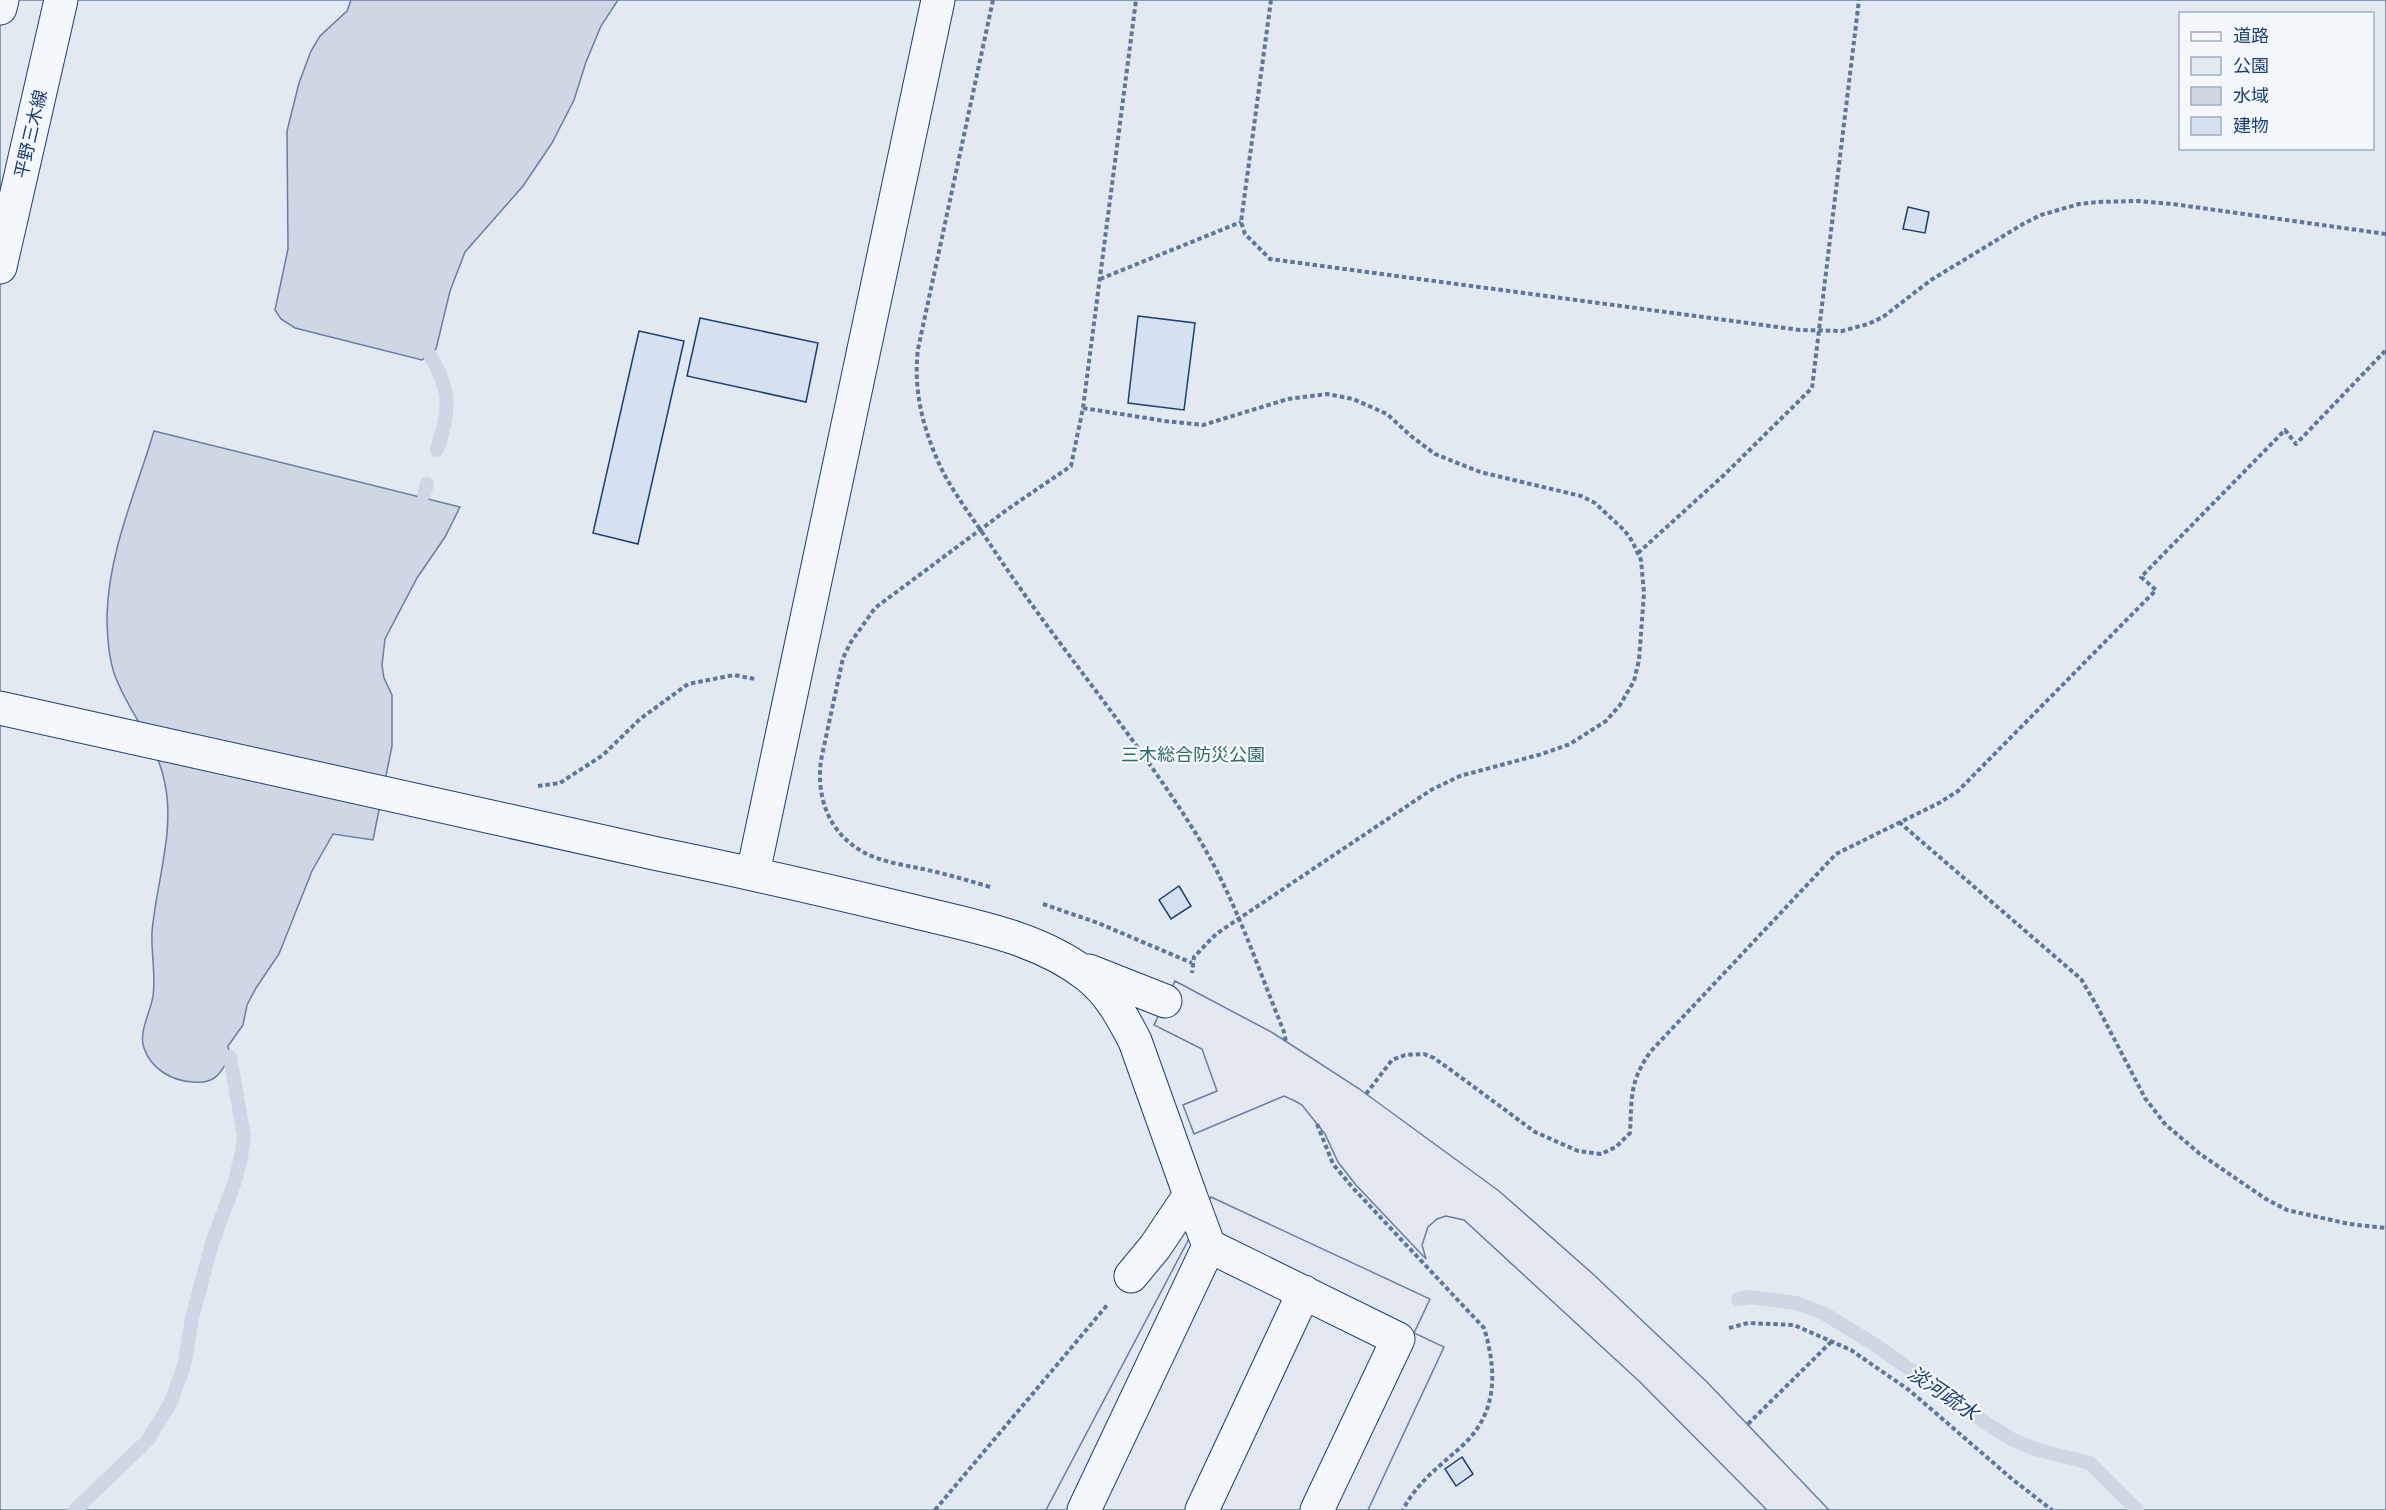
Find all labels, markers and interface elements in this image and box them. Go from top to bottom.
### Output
legend [2179,12,2374,150]
text: 道路 [2233,25,2269,47]
text: 公園 [2233,55,2269,77]
text: 水域 [2233,85,2269,107]
street label: 平野三木線 [10,88,52,180]
text: 建物 [2233,115,2269,137]
park label: 三木総合防災公園 [1121,744,1265,766]
water label: 淡河疏水 [1903,1361,1985,1426]

